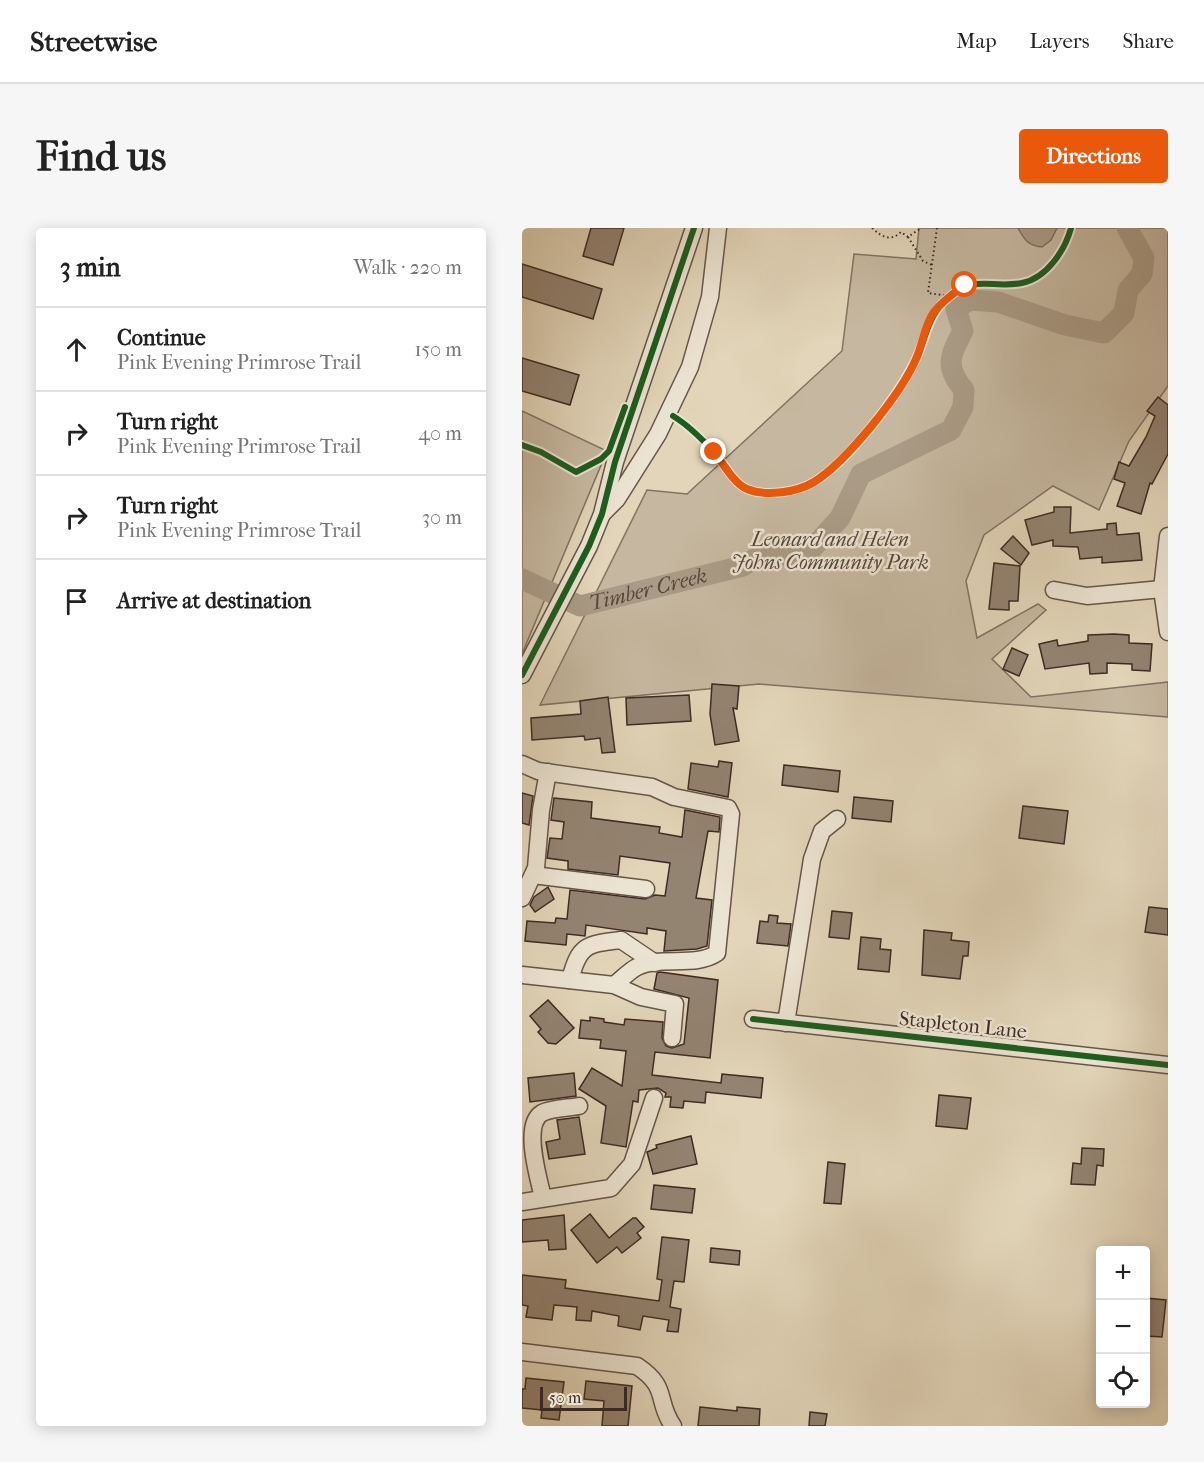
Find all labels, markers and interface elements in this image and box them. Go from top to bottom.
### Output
text: Streetwise [30,25,157,58]
text: Map [956,29,997,53]
text: Layers [1030,29,1089,53]
text: Share [1122,29,1174,53]
button: Directions [1019,129,1168,183]
text: Find us [36,132,166,181]
text: 3 min [60,252,121,283]
text: Walk · 220 m [354,256,462,279]
route start [951,271,977,297]
text: Continue [117,325,206,351]
icon: ahead [60,333,93,366]
text: 150 m [414,338,462,361]
text: Pink Evening Primrose Trail [117,351,361,374]
text: Turn right [117,409,218,435]
icon: right [60,417,93,450]
text: 40 m [418,422,462,445]
text: Pink Evening Primrose Trail [117,435,361,458]
route end [700,438,726,464]
text: Turn right [117,493,218,519]
icon: right [60,501,93,534]
text: 30 m [422,506,462,529]
text: Pink Evening Primrose Trail [117,519,361,542]
park label: Leonard and Helen Johns Community Park [731,528,929,574]
water label: Timber Creek [587,563,710,615]
icon: arrive [60,585,93,618]
text: Arrive at destination [117,588,311,614]
street label: Stapleton Lane [898,1007,1028,1043]
map controls [1096,1246,1150,1408]
button: + [1096,1246,1150,1300]
button: − [1096,1300,1150,1354]
button: locate [1096,1354,1150,1408]
scale bar [540,1384,627,1412]
text: 50 m [549,1388,581,1407]

